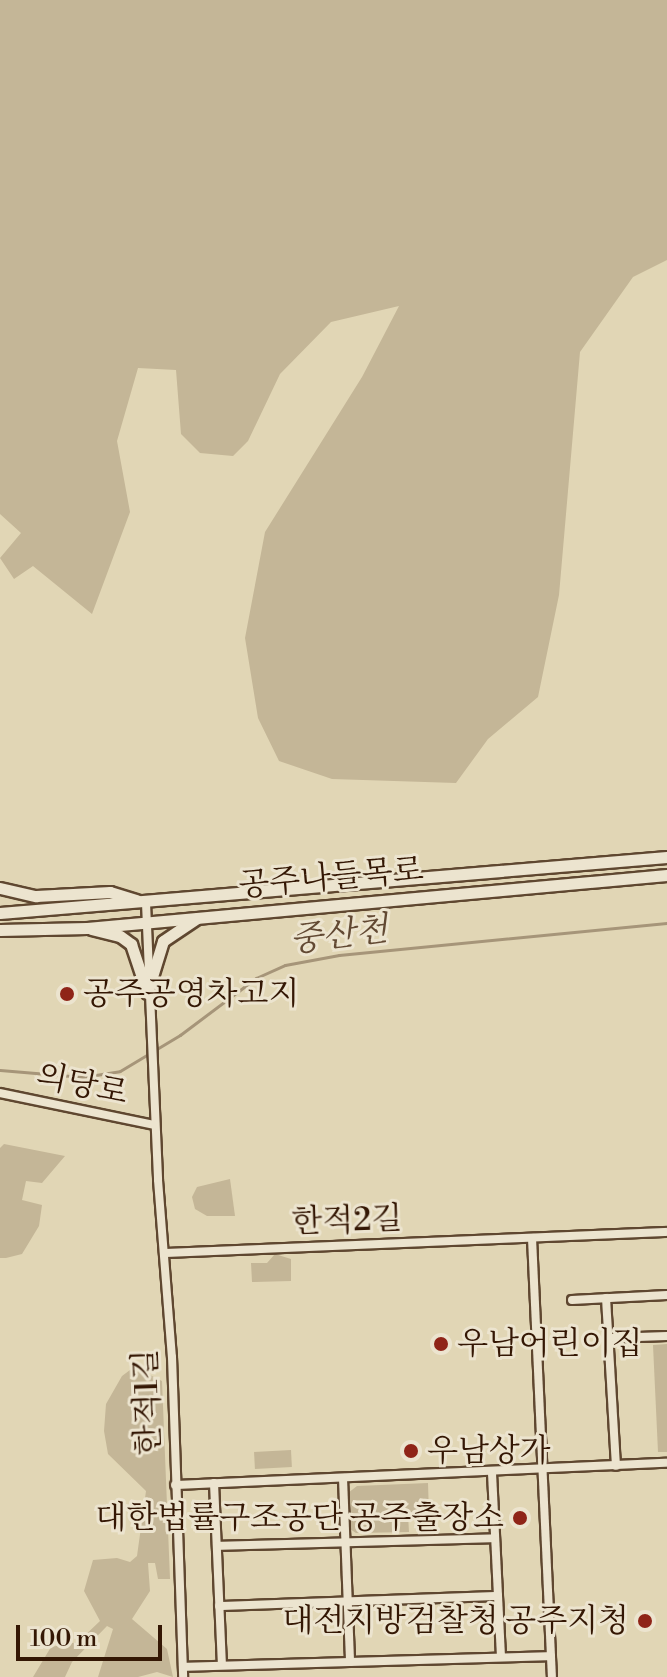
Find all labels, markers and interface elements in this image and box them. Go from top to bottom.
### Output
street label: 공주나들목로 [237,851,425,905]
water label: 중산천 [288,910,390,962]
place label: 공주공영차고지 [83,975,299,1013]
marker: 공주공영차고지 [58,985,76,1003]
street label: 의당로 [33,1057,131,1113]
street label: 한적2길 [291,1200,403,1242]
place label: 우남어린이집 [457,1325,642,1363]
marker: 우남어린이집 [432,1335,450,1353]
street label: 한적1길 [127,1348,169,1456]
place label: 우남상가 [427,1432,551,1470]
marker: 우남상가 [402,1442,420,1460]
place label: 대한법률구조공단 공주출장소 [96,1499,504,1537]
marker: 대한법률구조공단 공주출장소 [511,1509,529,1527]
place label: 대전지방검찰청 공주지청 [282,1602,629,1640]
scale bar [20,1609,166,1659]
marker: 대전지방검찰청 공주지청 [636,1612,654,1630]
text: 100 m [30,1624,97,1654]

